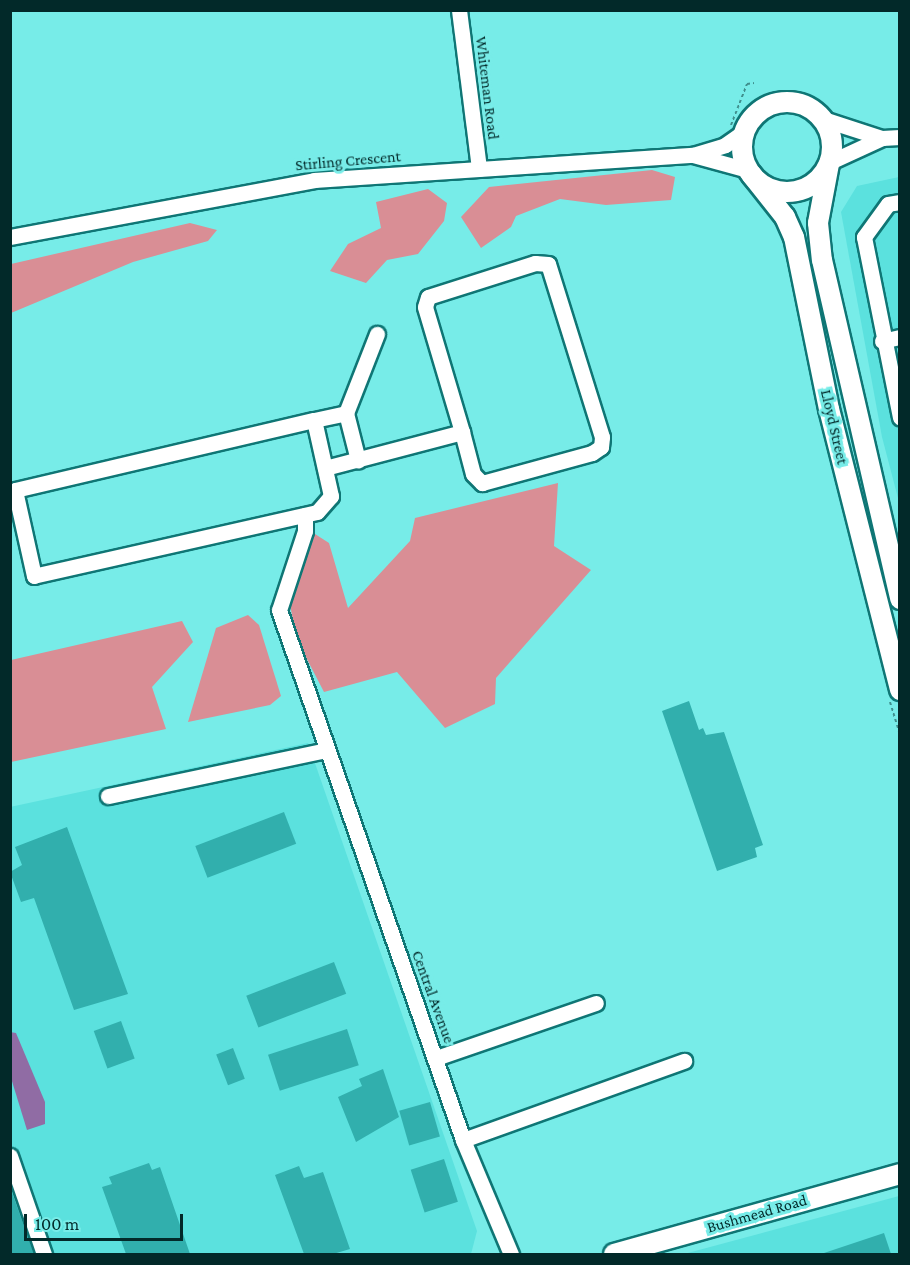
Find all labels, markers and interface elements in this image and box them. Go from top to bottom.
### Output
street label: Whiteman Road [471,35,503,141]
street label: Stirling Crescent [294,147,402,175]
street label: Lloyd Street [816,388,852,466]
street label: Central Avenue [407,948,459,1046]
street label: Bushmead Road [705,1191,809,1237]
scale bar [27,1202,186,1240]
text: 100 m [35,1214,79,1234]

